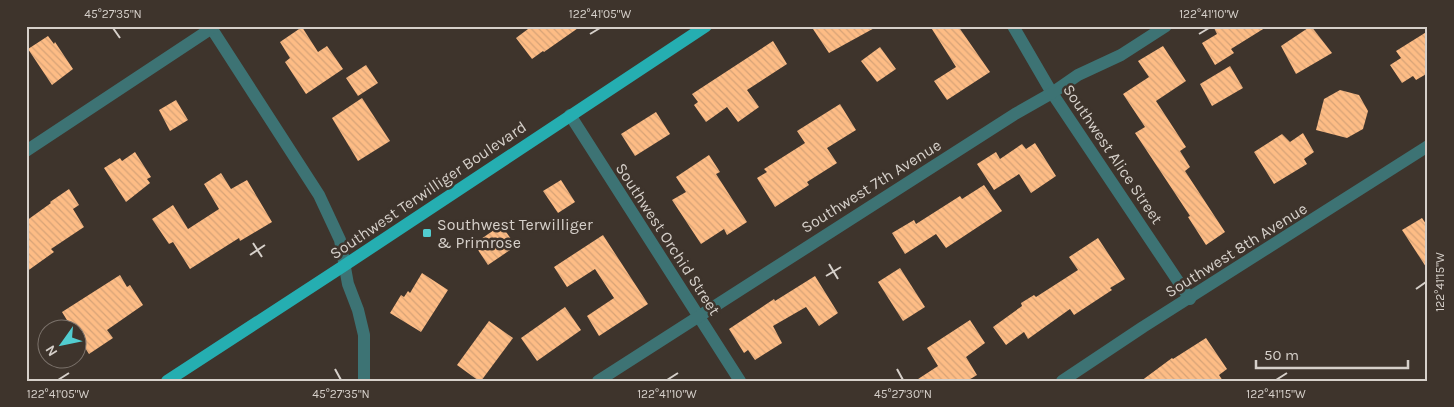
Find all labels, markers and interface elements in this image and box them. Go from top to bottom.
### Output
text: 45°27'35"N [84,7,142,21]
text: 122°41'05"W [569,7,632,21]
text: 122°41'10"W [1179,7,1239,21]
street label: Southwest Alice Street [1059,81,1167,227]
street label: Southwest Terwilliger Boulevard [326,117,530,263]
street label: Southwest 7th Avenue [798,135,944,237]
street label: Southwest Orchid Street [612,159,724,319]
street label: Southwest 8th Avenue [1162,199,1310,301]
place label: Southwest Terwilliger & Primrose [437,215,593,252]
marker: Southwest Terwilliger & Primrose [421,227,433,239]
text: 122°41'15"W [1433,252,1447,312]
north arrow [38,320,88,370]
scale bar [1256,337,1409,369]
text: N [42,342,61,360]
text: 50 m [1264,346,1299,364]
text: 122°41'05"W [27,387,90,401]
text: 45°27'35"N [312,387,370,401]
text: 122°41'10"W [637,387,697,401]
text: 45°27'30"N [874,387,932,401]
text: 122°41'15"W [1246,387,1306,401]

